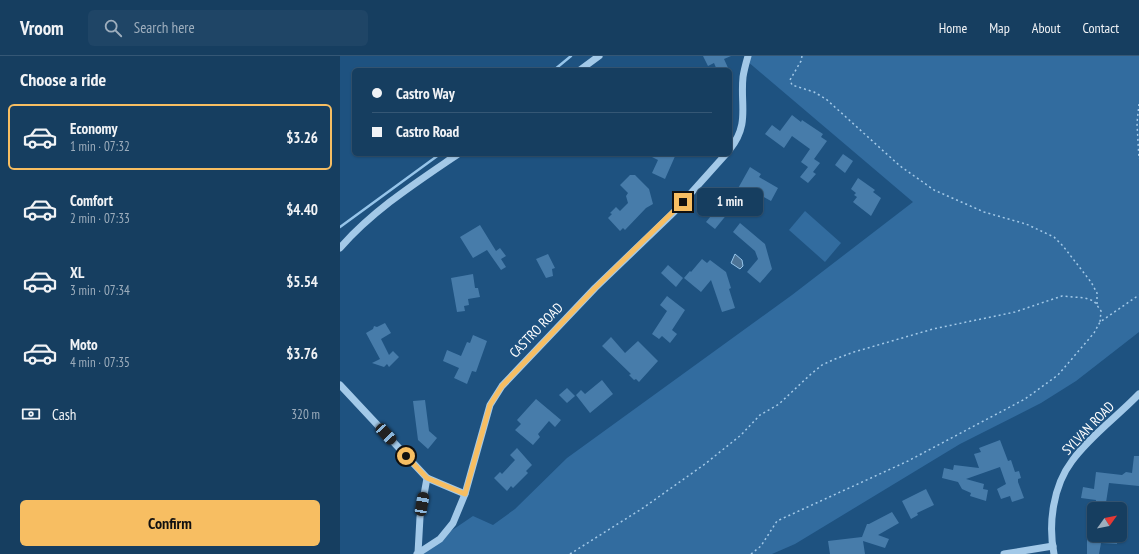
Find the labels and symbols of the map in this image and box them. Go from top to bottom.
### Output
callout: 1 min [697,188,763,216]
route end [674,193,692,211]
street label: CASTRO ROAD [505,299,567,361]
street label: SYLVAN ROAD [1058,397,1118,459]
car [373,421,399,447]
route start [397,447,415,465]
car [414,491,430,517]
north arrow [1087,502,1127,542]

